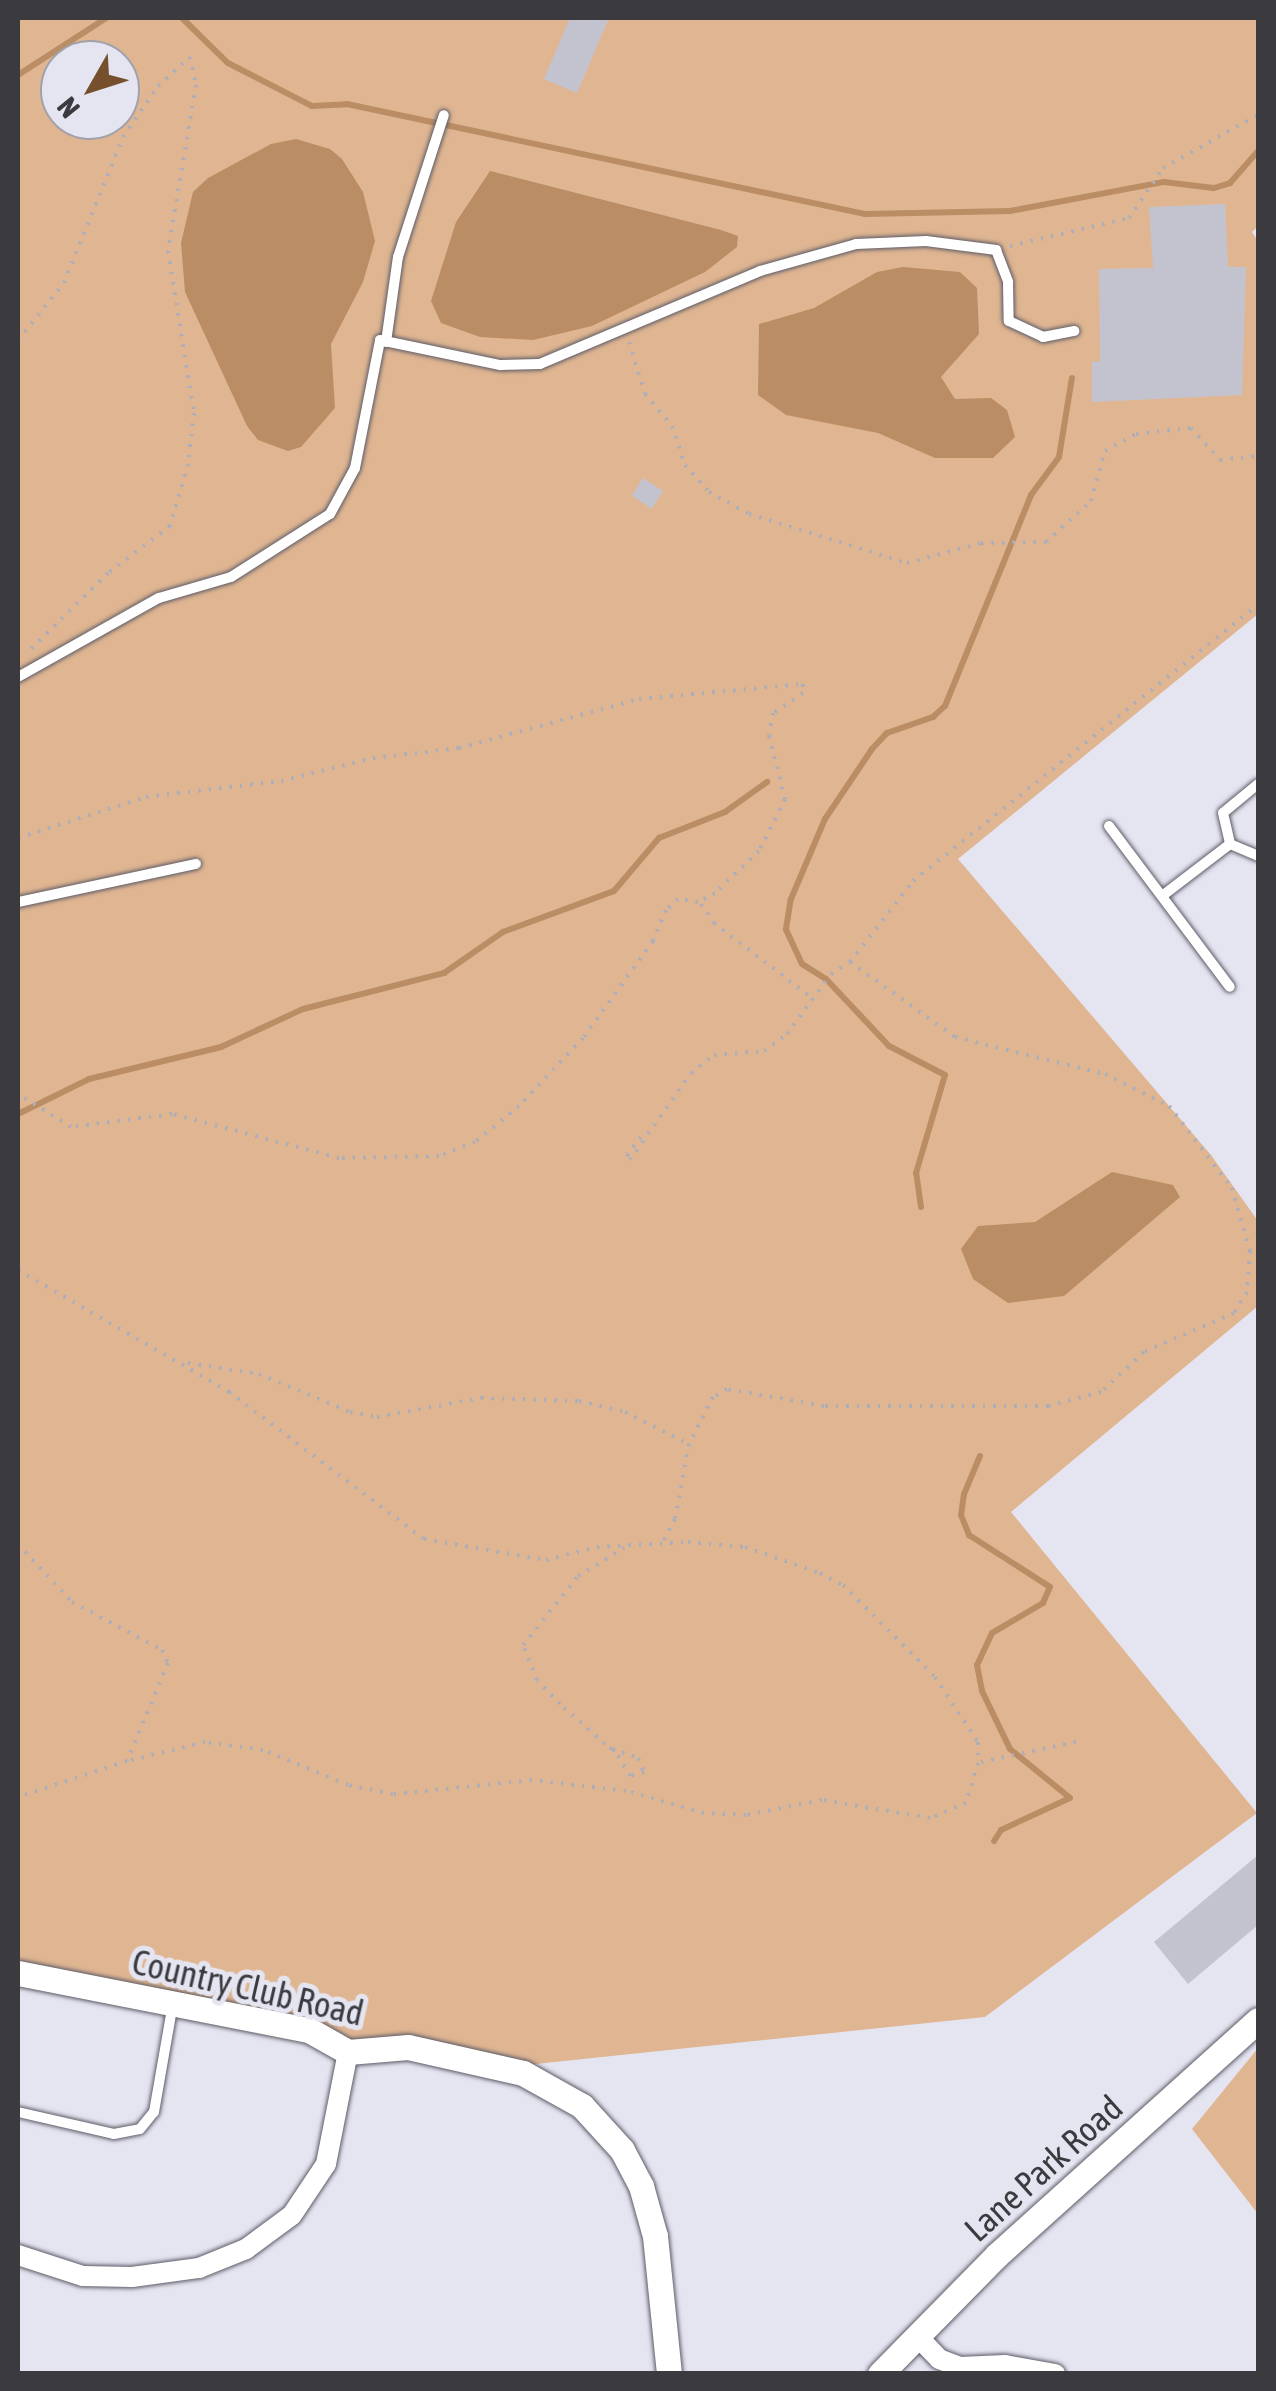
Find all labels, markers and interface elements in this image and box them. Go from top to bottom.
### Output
north arrow [40,40,140,140]
text: N [51,91,86,124]
street label: Country Club Road [128,1940,368,2034]
street label: Lane Park Road [956,2086,1130,2250]

